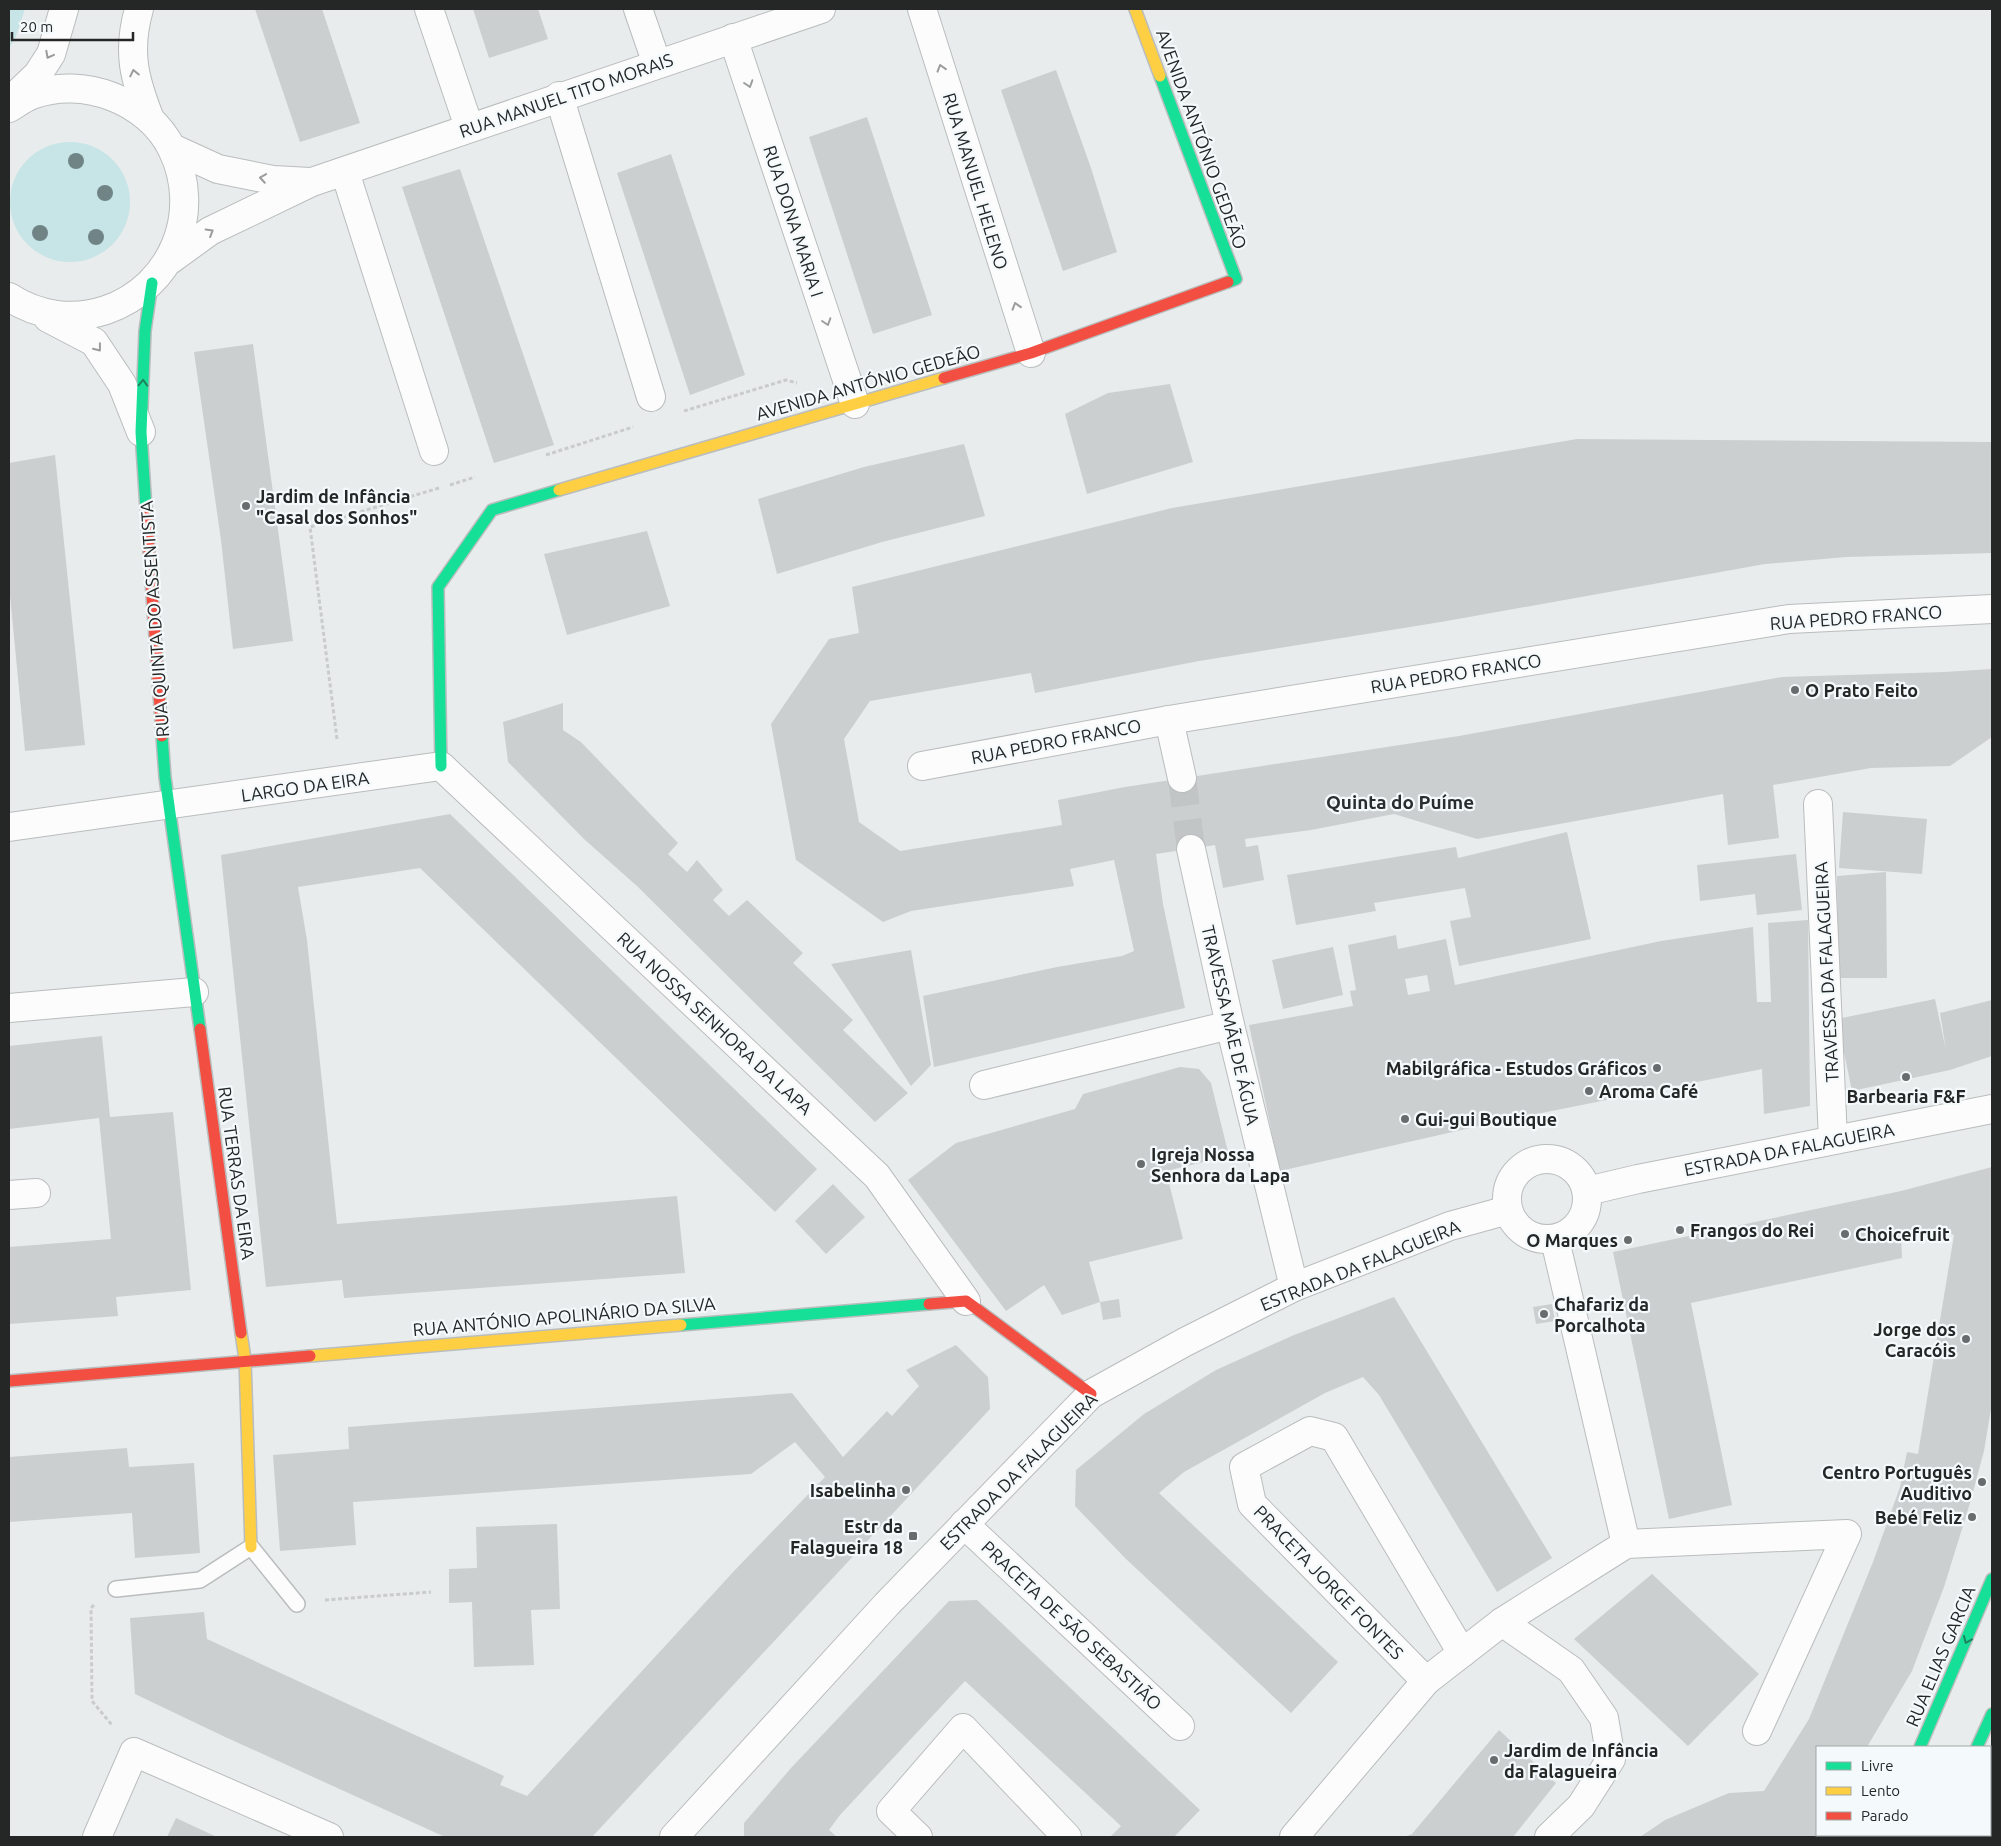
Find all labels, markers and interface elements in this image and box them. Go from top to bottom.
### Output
scale bar [12,10,134,42]
text: 20 m [20,18,53,35]
street label: AVENIDA ANTÓNIO GEDEÃO [1153,26,1252,252]
street label: RUA MANUEL TITO MORAIS [457,49,675,141]
one-way arrow [45,50,55,59]
one-way arrow [936,64,946,72]
one-way arrow [130,69,140,78]
one-way arrow [743,80,753,88]
street label: RUA MANUEL HELENO [940,90,1012,272]
street label: RUA DONA MARIA I [760,143,828,299]
one-way arrow [259,174,267,184]
one-way arrow [204,228,213,238]
one-way arrow [1012,302,1022,311]
one-way arrow [821,317,831,325]
street label: AVENIDA ANTÓNIO GEDEÃO [753,339,982,424]
one-way arrow [93,342,101,351]
one-way arrow [138,379,149,387]
place label: Jardim de Infância "Casal dos Sonhos" [256,486,417,527]
street label: RUA QUINTA DO ASSENTISTA [136,500,173,738]
marker: Jardim de Infância "Casal dos Sonhos" [240,500,252,512]
street label: RUA PEDRO FRANCO [1769,601,1943,633]
street label: RUA PEDRO FRANCO [1369,650,1543,696]
place label: O Prato Feito [1805,680,1918,700]
marker: O Prato Feito [1789,684,1801,696]
street label: RUA PEDRO FRANCO [969,715,1143,767]
street label: LARGO DA EIRA [240,767,371,805]
district label: Quinta do Puíme [1326,791,1474,813]
street label: TRAVESSA DA FALAGUEIRA [1810,861,1842,1083]
street label: TRAVESSA MÃE DE ÁGUA [1198,923,1265,1127]
street label: RUA NOSSA SENHORA DA LAPA [614,927,817,1119]
place label: Mabilgráfica - Estudos Gráficos [1386,1058,1647,1078]
marker: Mabilgráfica - Estudos Gráficos [1651,1062,1663,1074]
marker: Barbearia F&F [1900,1071,1912,1083]
place label: Aroma Café [1599,1081,1698,1101]
street label: RUA TERRAS DA EIRA [215,1085,259,1261]
marker: Aroma Café [1583,1085,1595,1097]
place label: Barbearia F&F [1846,1086,1966,1106]
place label: Gui-gui Boutique [1415,1109,1557,1129]
marker: Gui-gui Boutique [1399,1113,1411,1125]
street label: ESTRADA DA FALAGUEIRA [1682,1119,1896,1179]
place label: Igreja Nossa Senhora da Lapa [1151,1144,1290,1185]
marker: Igreja Nossa Senhora da Lapa [1135,1158,1147,1170]
street label: ESTRADA DA FALAGUEIRA [1257,1216,1463,1314]
place label: Frangos do Rei [1690,1220,1814,1240]
marker: Frangos do Rei [1674,1224,1686,1236]
place label: Choicefruit [1855,1224,1950,1244]
marker: Choicefruit [1839,1228,1851,1240]
place label: O Marques [1526,1230,1618,1250]
marker: O Marques [1622,1234,1634,1246]
street label: RUA ANTÓNIO APOLINÁRIO DA SILVA [412,1292,717,1339]
place label: Chafariz da Porcalhota [1554,1294,1649,1335]
marker: Chafariz da Porcalhota [1538,1308,1550,1320]
place label: Jorge dos Caracóis [1873,1319,1956,1360]
marker: Jorge dos Caracóis [1960,1333,1972,1345]
street label: ESTRADA DA FALAGUEIRA [935,1388,1101,1554]
place label: Centro Português Auditivo [1822,1462,1972,1503]
marker: Centro Português Auditivo [1976,1476,1988,1488]
place label: Isabelinha [810,1480,896,1500]
marker: Isabelinha [900,1484,912,1496]
street label: PRACETA JORGE FONTES [1250,1501,1408,1663]
place label: Bebé Feliz [1875,1507,1962,1527]
marker: Bebé Feliz [1966,1511,1978,1523]
place label: Estr da Falagueira 18 [790,1516,903,1557]
marker: Estr da Falagueira 18 [907,1530,919,1542]
street label: PRACETA DE SÃO SEBASTIÃO [978,1536,1167,1714]
street label: RUA ELIAS GARCIA [1901,1582,1979,1729]
one-way arrow [1962,1635,1973,1644]
place label: Jardim de Infância da Falagueira [1504,1740,1659,1781]
legend [1816,1746,1991,1836]
marker: Jardim de Infância da Falagueira [1488,1754,1500,1766]
text: Livre [1861,1757,1894,1774]
text: Lento [1861,1782,1900,1799]
text: Parado [1861,1807,1908,1824]

